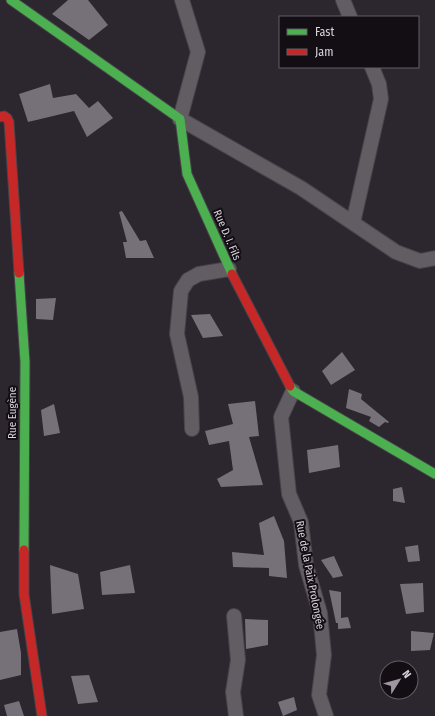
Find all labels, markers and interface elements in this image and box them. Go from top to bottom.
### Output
legend [279,16,419,68]
text: Fast [315,25,334,39]
text: Jam [315,45,333,59]
street label: Rue D. I. Fils [211,208,244,262]
street label: Rue Eugène [6,387,19,439]
street label: Rue de la Paix Prolongée [293,520,327,630]
north arrow [379,660,419,700]
text: N [399,668,414,681]

